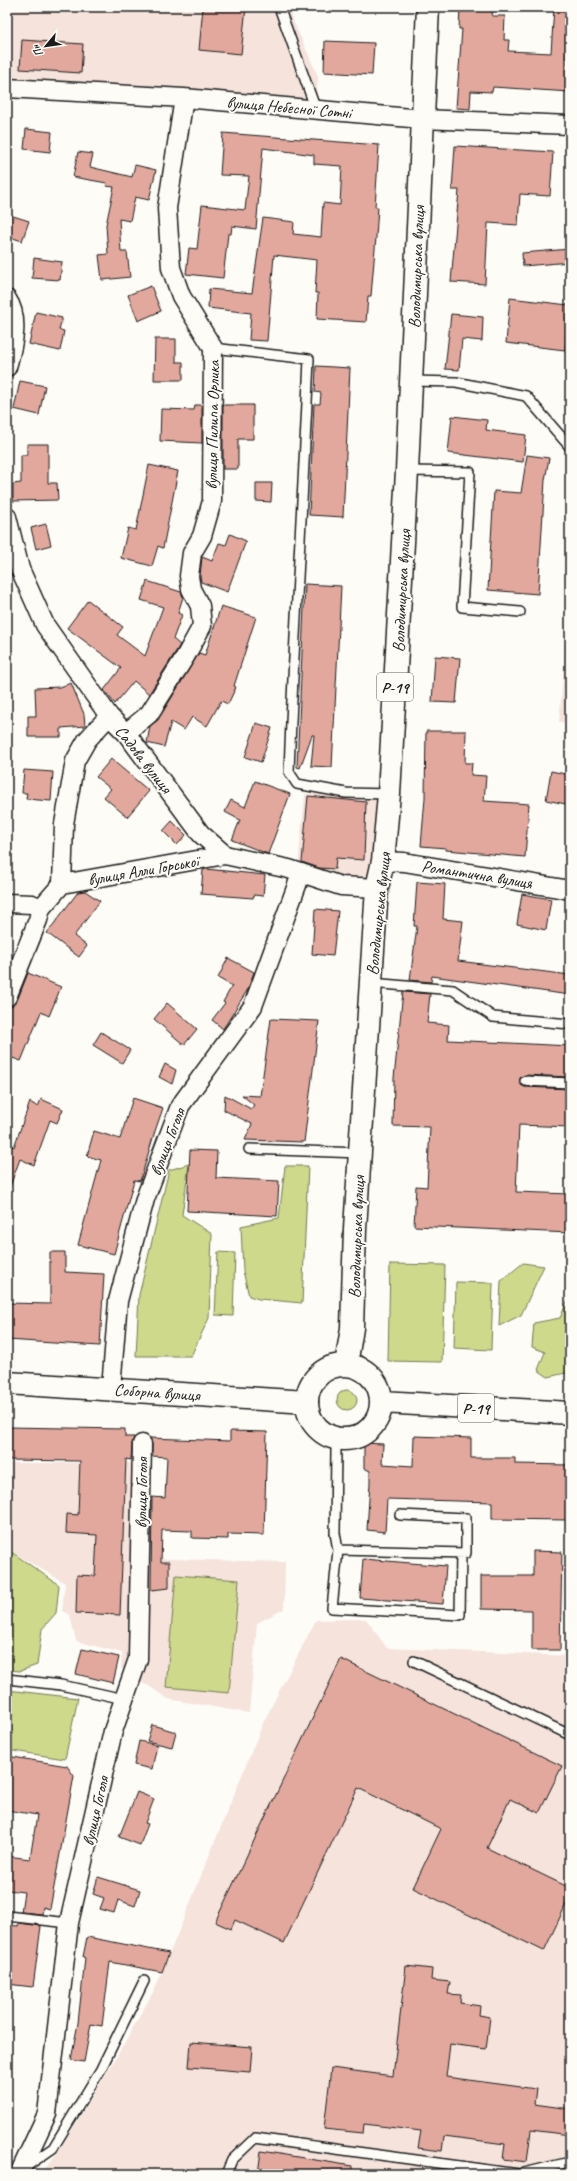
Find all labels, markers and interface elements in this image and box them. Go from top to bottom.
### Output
north arrow [26,26,66,66]
text: Пн [28,41,46,59]
street label: вулиця Небесної Сотні [226,92,354,124]
street label: Володимирська вулиця [404,204,429,329]
street label: вулиця Пилипа Орлика [201,359,224,490]
street label: Володимирська вулиця [388,527,415,653]
road number: Р-19 [377,673,413,701]
street label: Садова вулиця [111,721,177,798]
street label: вулиця Алли Горської [86,850,203,891]
street label: Володимирська вулиця [362,850,396,976]
street label: Романтична вулиця [420,855,534,894]
street label: вулиця Гоголя [145,1104,190,1179]
street label: Володимирська вулиця [344,1174,369,1299]
street label: Соборна вулиця [114,1379,202,1406]
road number: Р-19 [458,1394,494,1422]
street label: вулиця Гоголя [130,1456,153,1529]
street label: вулиця Гоголя [77,1773,114,1848]

